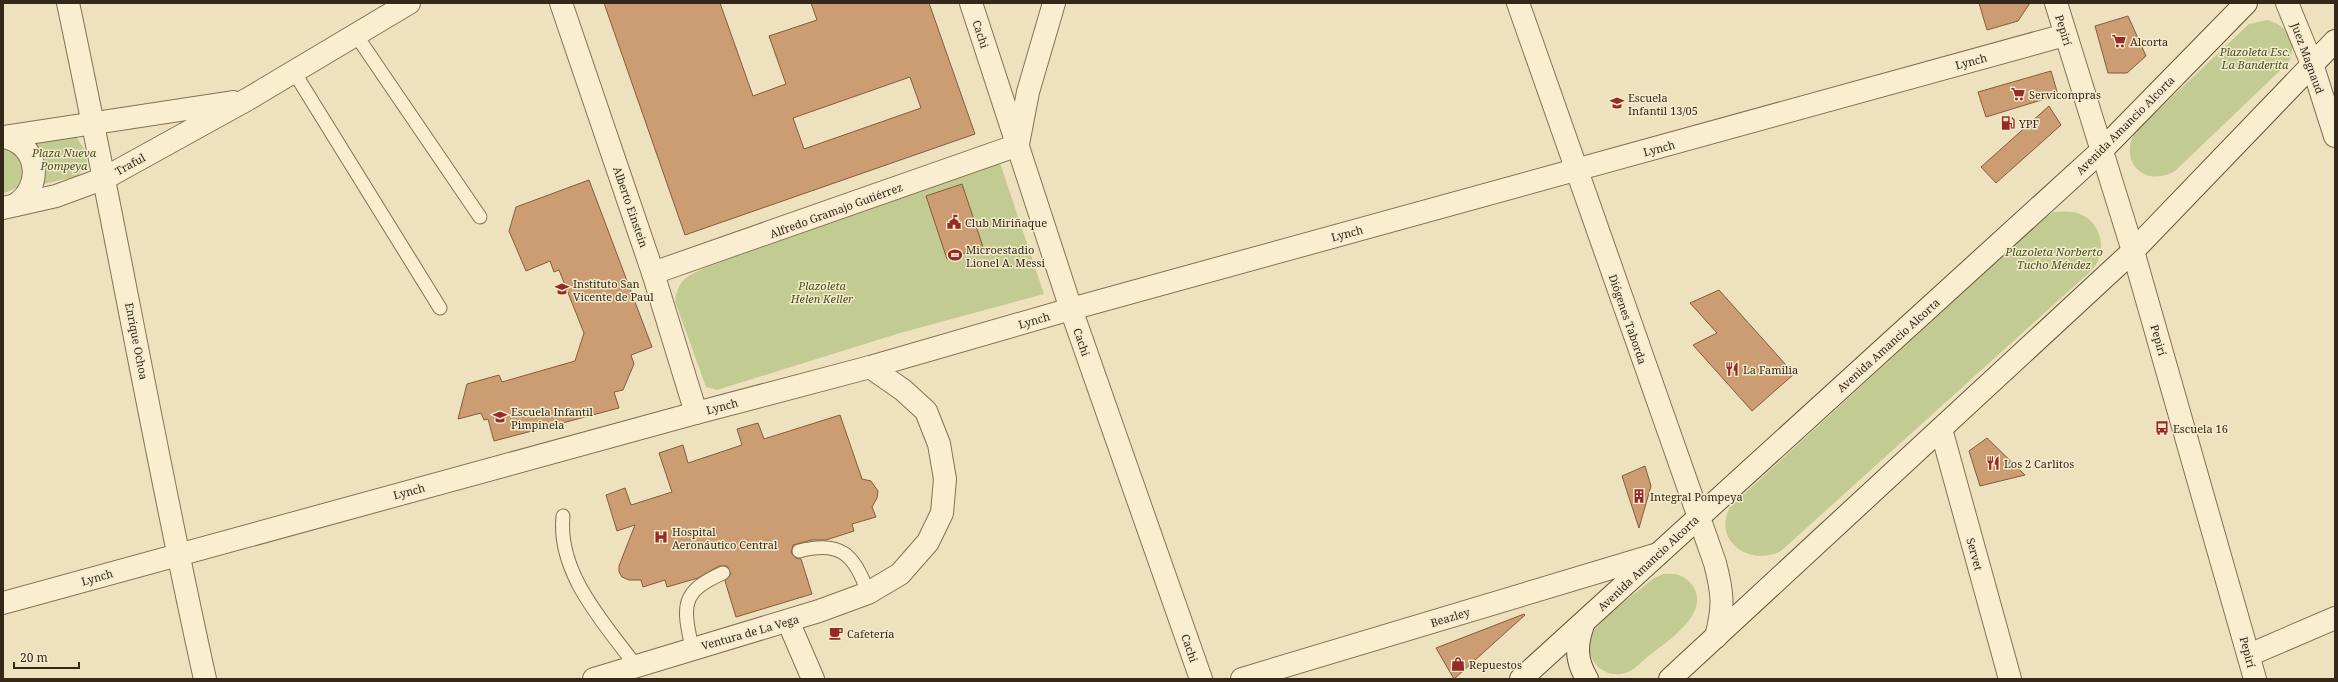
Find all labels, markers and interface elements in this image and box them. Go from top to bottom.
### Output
street label: Pepirí [2052,13,2076,48]
street label: Cachi [969,18,993,50]
street label: Juez Magnaud [2288,19,2328,96]
supermarket icon: Alcorta [2111,33,2127,49]
place label: Alcorta [2130,34,2168,49]
park label: Plazoleta Esc. La Banderita [2219,44,2290,72]
street label: Lynch [1953,50,1989,72]
street label: Avenida Amancio Alcorta [2072,72,2178,178]
supermarket icon: Servicompras [2010,86,2026,102]
place label: Servicompras [2029,87,2101,102]
place label: Escuela Infantil 13/05 [1628,90,1698,118]
school or university icon: Escuela Infantil 13/05 [1609,95,1625,111]
fuel station icon: YPF [2000,115,2016,131]
place label: YPF [2018,116,2040,131]
street label: Lynch [1641,137,1677,159]
park label: Plaza Nueva Pompeya [31,145,97,173]
street label: Traful [112,149,148,178]
street label: Alberto Einstein [610,164,652,250]
street label: Alfredo Gramajo Gutiérrez [767,179,905,241]
public building icon: Club Miriñaque [946,214,962,230]
place label: Club Miriñaque [965,215,1047,230]
street label: Lynch [1329,222,1365,244]
place label: Microestadio Lionel A. Messi [966,242,1045,270]
park label: Plazoleta Norberto Tucho Méndez [2004,244,2103,272]
sports icon: Microestadio Lionel A. Messi [947,247,963,263]
street label: Diógenes Taborda [1606,272,1650,366]
place label: Instituto San Vicente de Paul [573,276,654,304]
park label: Plazoleta Helen Keller [790,278,854,306]
school or university icon: Instituto San Vicente de Paul [554,281,570,297]
street label: Avenida Amancio Alcorta [1833,295,1943,395]
street label: Enrique Ochoa [122,301,152,381]
street label: Lynch [1016,308,1052,332]
street label: Pepirí [2147,323,2171,358]
street label: Cachi [1070,326,1094,359]
restaurant icon: La Familia [1724,361,1740,377]
place label: La Familia [1743,362,1798,377]
street label: Lynch [704,395,740,417]
place label: Escuela Infantil Pimpinela [511,404,593,432]
school or university icon: Escuela Infantil Pimpinela [492,409,508,425]
bus stop icon: Escuela 16 [2154,420,2170,436]
place label: Escuela 16 [2173,421,2228,436]
restaurant icon: Los 2 Carlitos [1985,455,2001,471]
place label: Los 2 Carlitos [2004,456,2074,471]
street label: Lynch [391,480,427,502]
building icon: Integral Pompeya [1631,488,1647,504]
place label: Integral Pompeya [1650,489,1743,504]
street label: Avenida Amancio Alcorta [1594,512,1702,614]
place label: Hospital Aeronáutico Central [672,524,778,552]
hospital icon: Hospital Aeronáutico Central [653,529,669,545]
street label: Servet [1963,536,1987,572]
street label: Lynch [79,565,115,589]
street label: Beazley [1428,604,1472,630]
street label: Ventura de La Vega [699,611,801,653]
cafe icon: Cafetería [828,625,844,641]
place label: Cafetería [847,626,895,641]
street label: Cachi [1178,632,1202,665]
street label: Pepirí [2237,635,2259,670]
scale bar [14,644,79,670]
text: 20 m [20,649,48,666]
shop icon: Repuestos [1450,656,1466,672]
place label: Repuestos [1469,657,1522,672]

